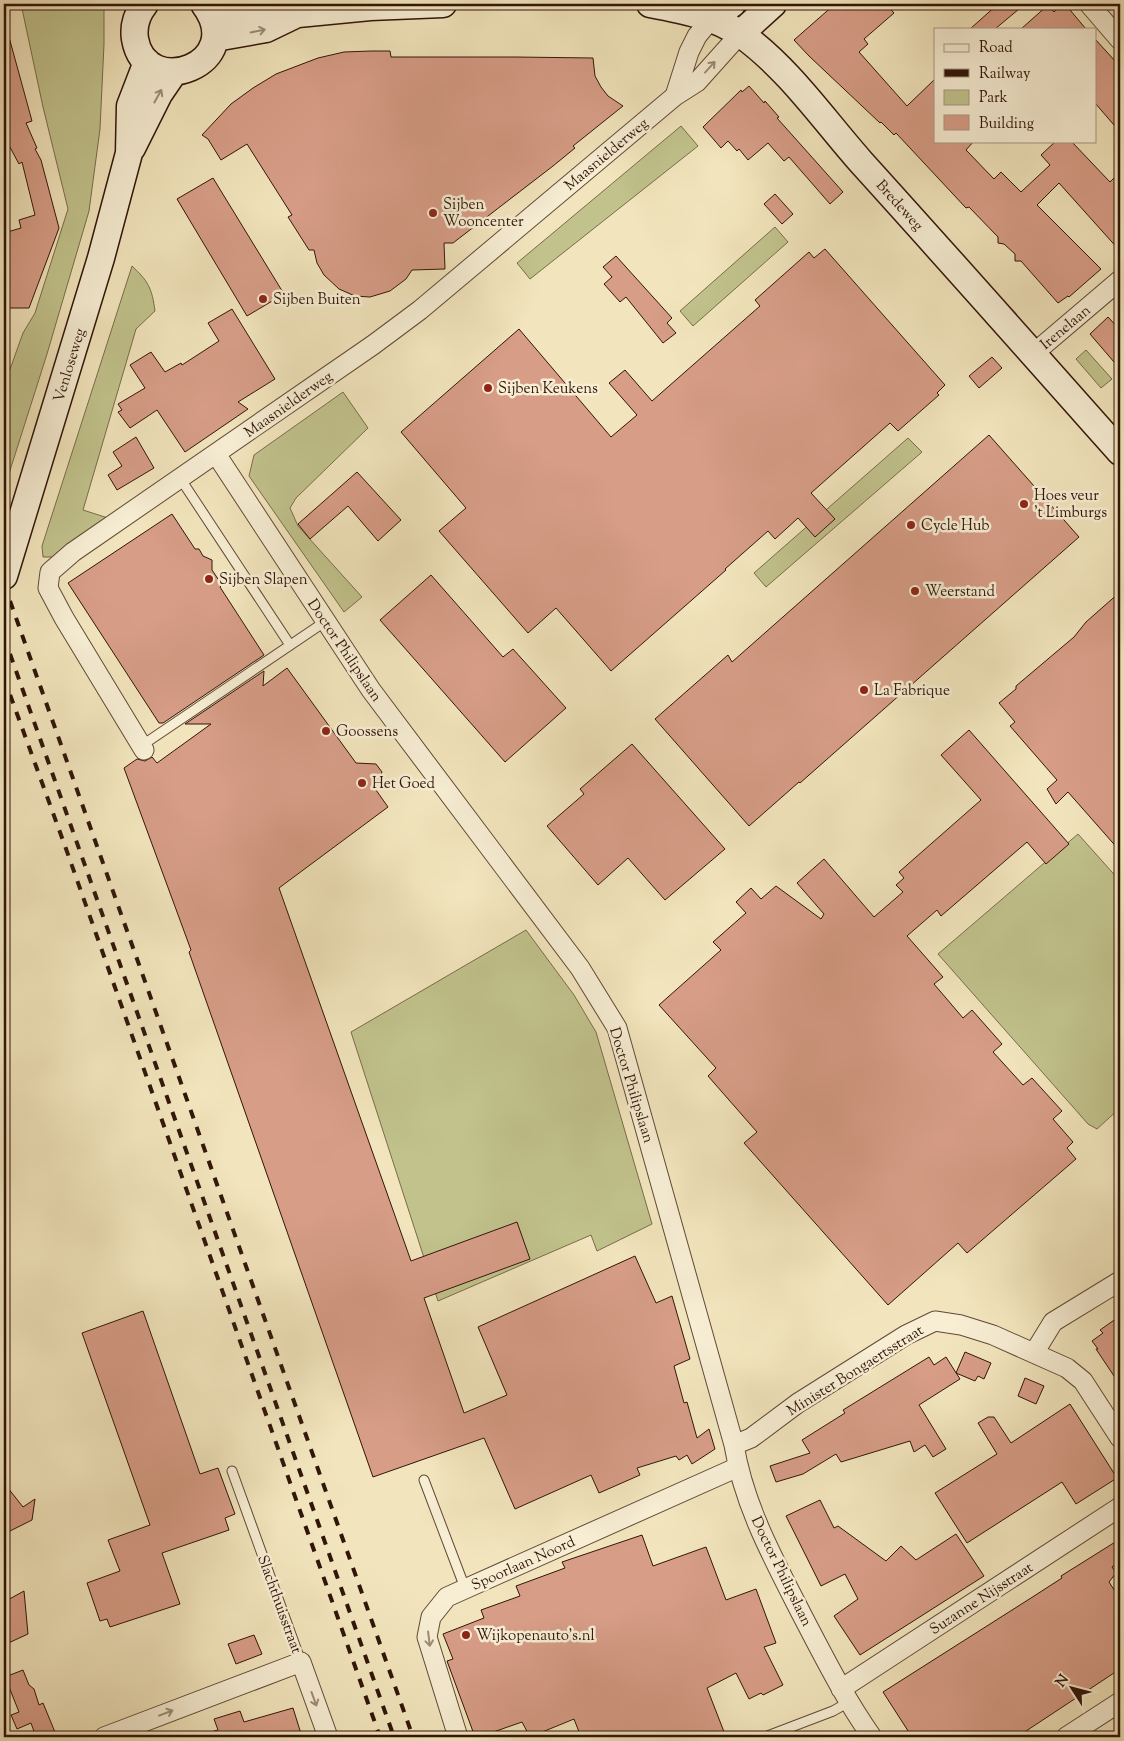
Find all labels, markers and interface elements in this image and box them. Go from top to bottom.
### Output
one-way arrow [249,25,265,35]
legend [934,28,1096,142]
text: Road [979,38,1013,59]
one-way arrow [704,61,715,74]
text: Railway [979,64,1031,85]
text: Park [979,88,1008,109]
one-way arrow [154,89,163,104]
street label: Maasnielderweg [561,114,653,196]
text: Building [979,114,1034,135]
street label: Bredeweg [870,176,928,236]
place label: Sijben Wooncenter [443,195,524,233]
marker: Sijben Wooncenter [427,207,439,219]
place label: Sijben Buiten [273,290,361,311]
marker: Sijben Buiten [257,293,269,305]
street label: Irenelaan [1036,301,1096,355]
street label: Venloseweg [49,326,92,405]
street label: Maasnielderweg [240,367,337,444]
place label: Sijben Keukens [498,379,598,400]
marker: Sijben Keukens [482,382,494,394]
place label: Hoes veur 't Limburgs [1034,486,1107,524]
marker: Hoes veur 't Limburgs [1018,498,1030,510]
place label: Cycle Hub [921,516,990,537]
marker: Cycle Hub [905,519,917,531]
place label: Sijben Slapen [219,570,308,591]
marker: Sijben Slapen [203,573,215,585]
place label: Weerstand [925,582,995,603]
marker: Weerstand [909,585,921,597]
street label: Doctor Philipslaan [302,595,386,707]
place label: La Fabrique [874,681,950,702]
marker: La Fabrique [858,684,870,696]
place label: Goossens [336,722,398,743]
marker: Goossens [320,725,332,737]
place label: Het Goed [372,774,436,795]
marker: Het Goed [356,777,368,789]
street label: Doctor Philipslaan [603,1025,658,1146]
street label: Minister Bongaertsstraat [783,1321,928,1422]
street label: Doctor Philipslaan [745,1513,816,1630]
street label: Spoorlaan Noord [468,1532,579,1597]
street label: Slachthuisstraat [251,1552,306,1657]
street label: Suzanne Nijsstraat [926,1558,1038,1641]
place label: Wijkopenauto's.nl [476,1626,595,1647]
marker: Wijkopenauto's.nl [460,1629,472,1641]
one-way arrow [425,1631,434,1647]
north arrow [1046,1664,1096,1714]
text: N [1052,1671,1074,1692]
one-way arrow [310,1691,319,1707]
one-way arrow [158,1708,173,1718]

